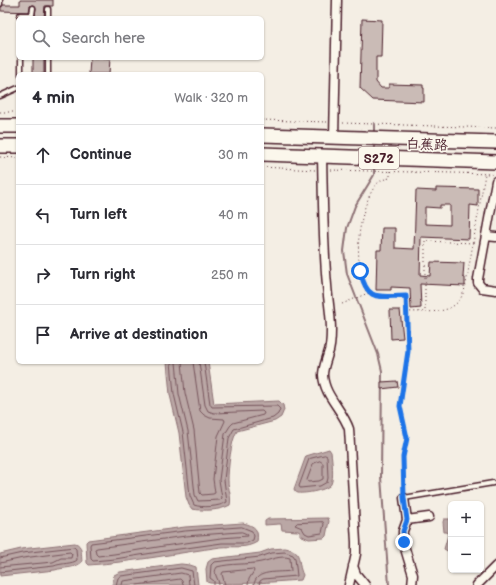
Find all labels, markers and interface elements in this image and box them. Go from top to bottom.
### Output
search box [16,16,264,60]
icon: search [30,27,52,49]
text: Search here [62,29,145,48]
text: 4 min [32,88,75,108]
text: Walk · 320 m [174,90,248,106]
street label: 白蕉路 [406,135,448,154]
icon: ahead [32,144,54,166]
text: Continue [70,145,132,164]
text: 30 m [218,147,248,163]
road number: S272 [359,147,399,169]
icon: left [32,204,54,226]
text: Turn left [70,205,127,224]
text: 40 m [218,207,248,223]
route start [351,262,369,280]
icon: right [32,264,54,286]
text: Turn right [70,265,135,284]
text: 250 m [211,267,248,283]
icon: arrive [32,324,54,346]
text: Arrive at destination [70,325,208,344]
map controls [448,501,484,573]
button: + [448,501,484,537]
route end [395,533,413,551]
button: − [448,537,484,573]

